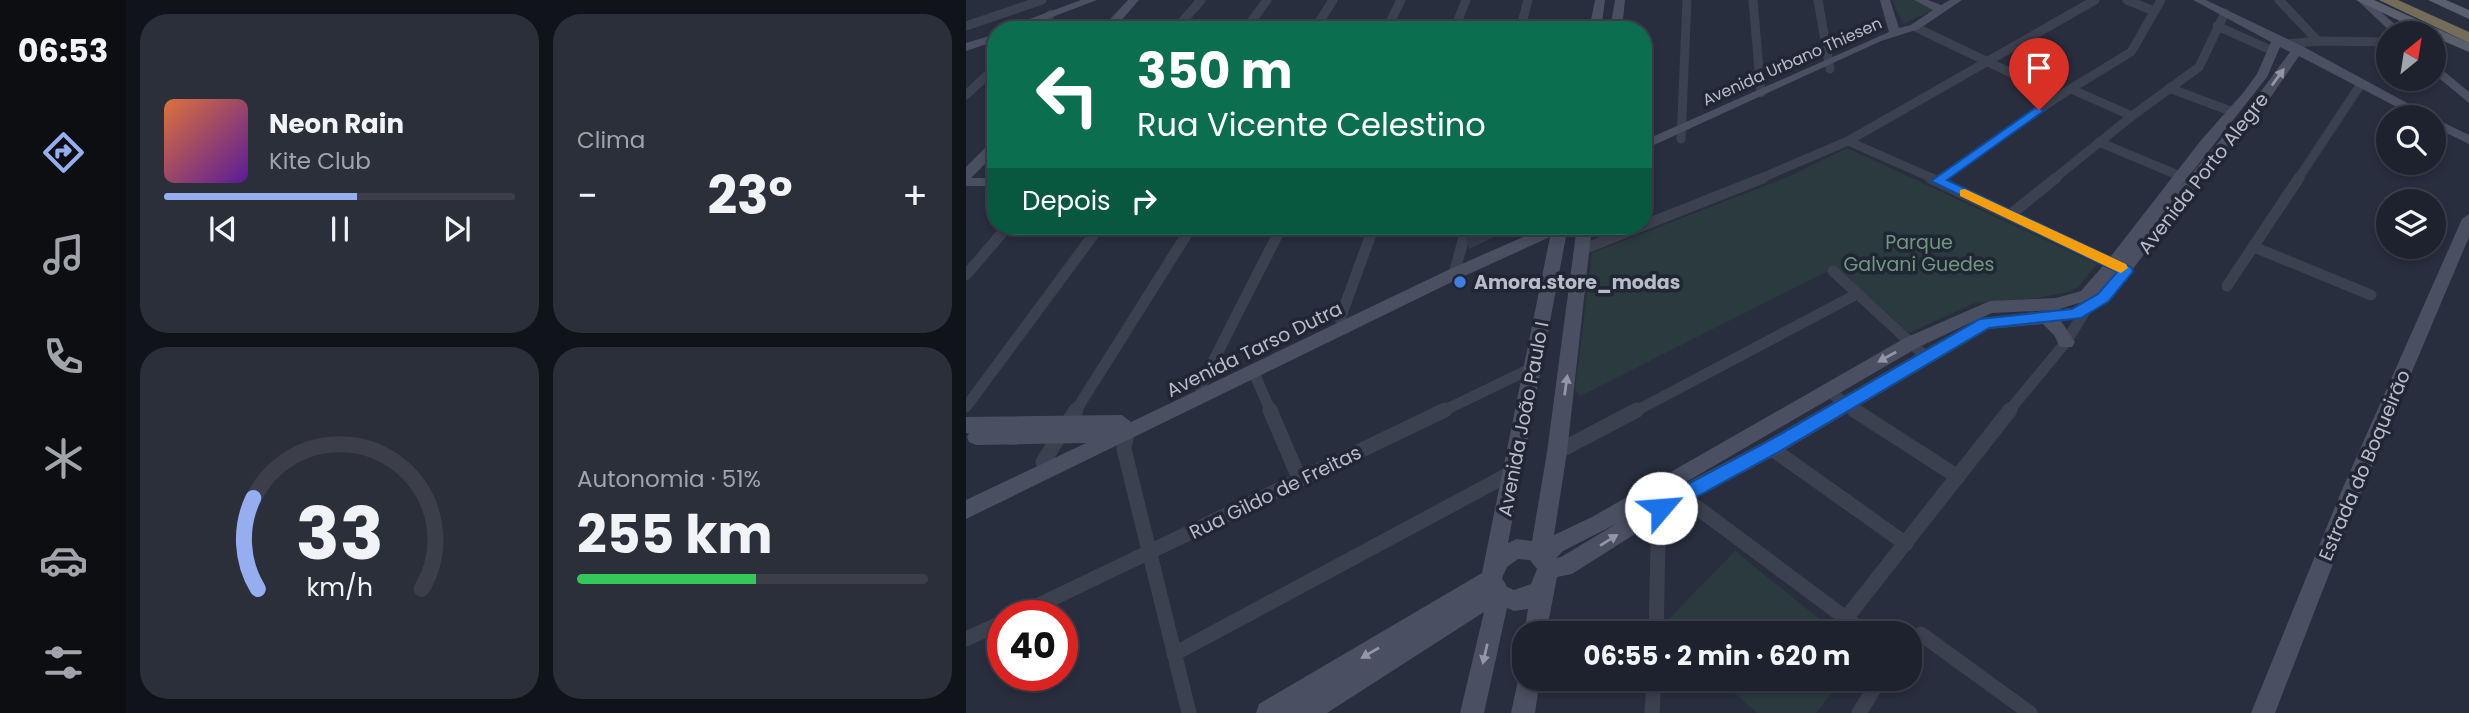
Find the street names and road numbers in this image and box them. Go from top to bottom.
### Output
street label: Avenida Urbano Thiesen [1699,11,1886,111]
street label: Avenida Porto Alegre [2132,87,2275,260]
street label: Avenida Tarso Dutra [1162,295,1347,404]
street label: Avenida João Paulo I [1491,319,1556,519]
street label: Estrada do Boqueirão [2312,366,2417,565]
street label: Rua Gildo de Freitas [1185,439,1366,546]

